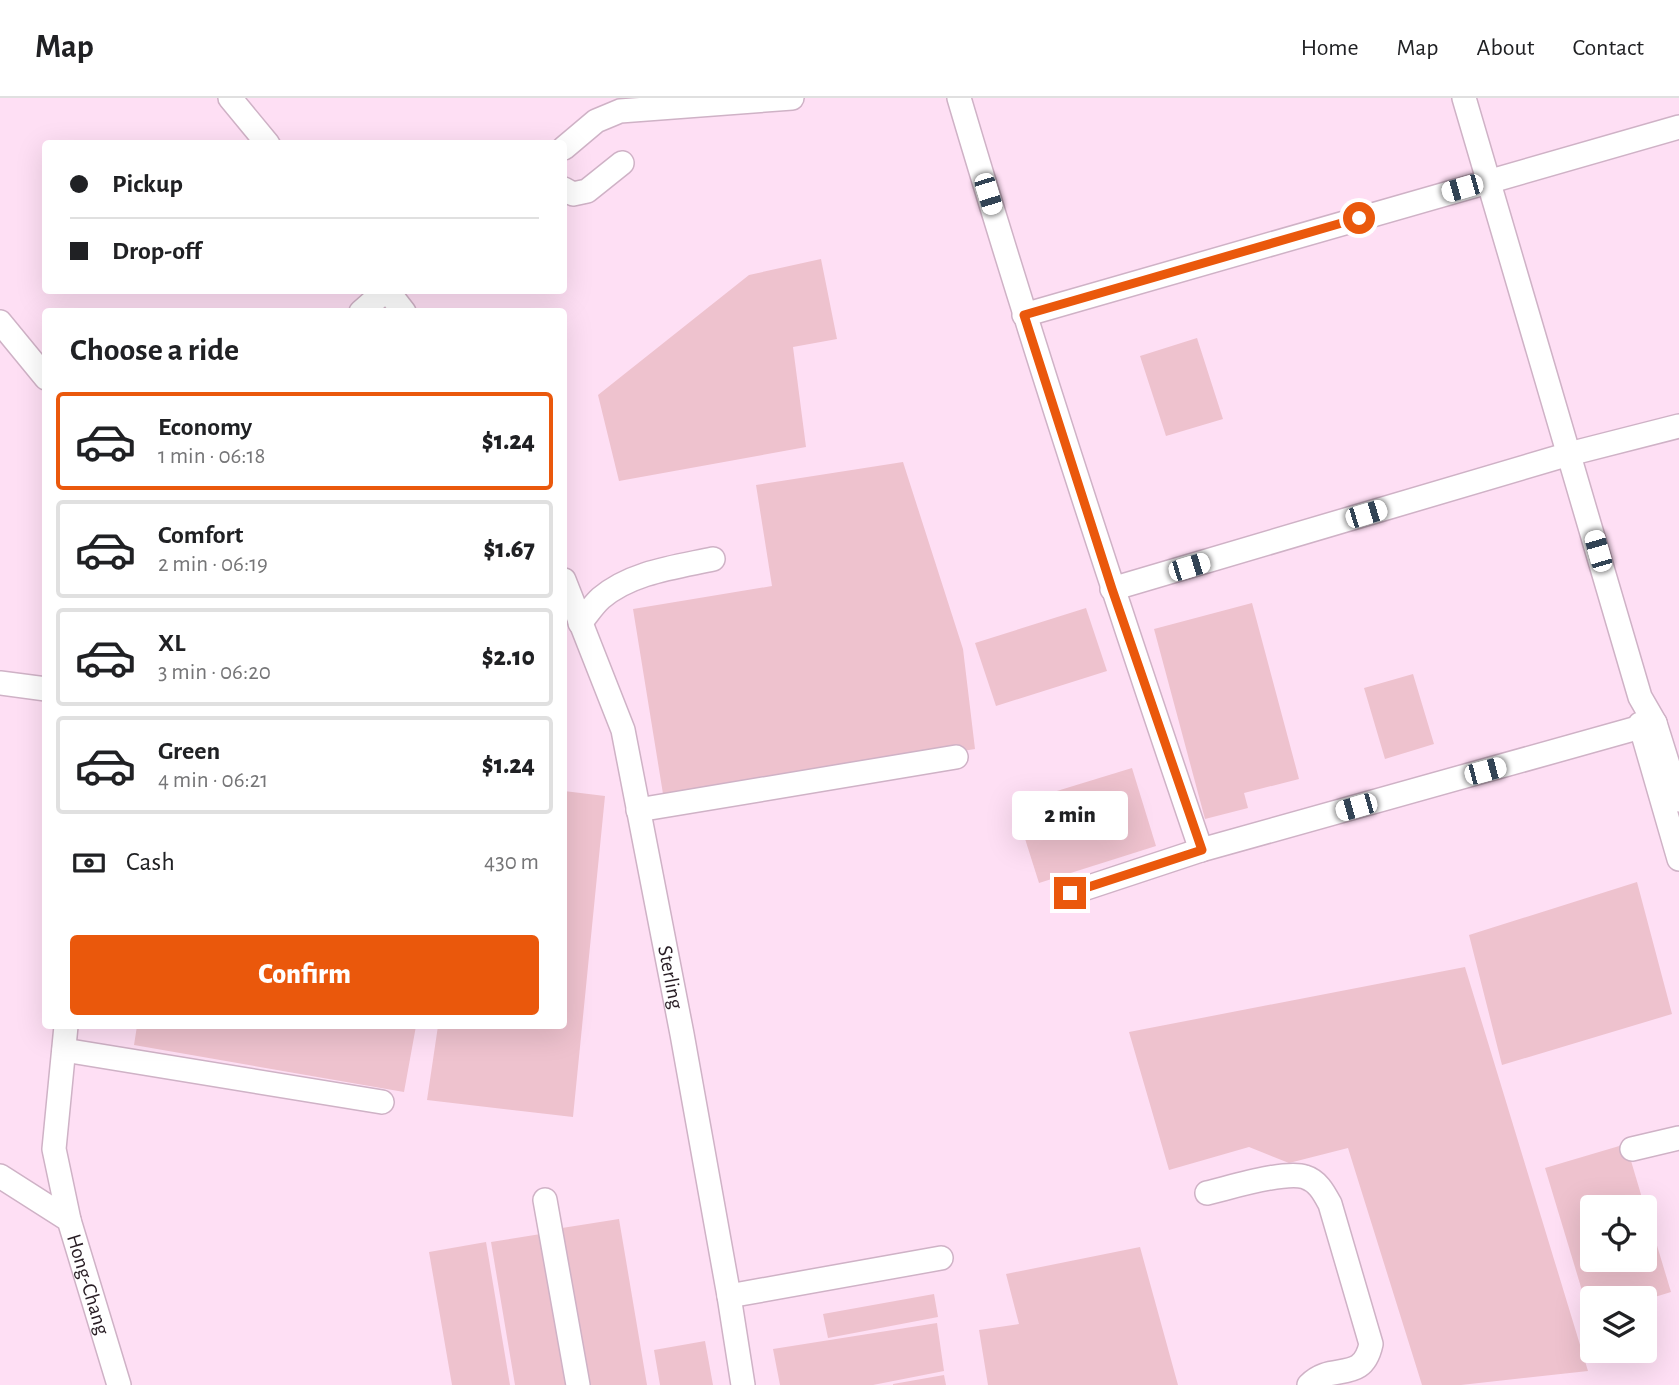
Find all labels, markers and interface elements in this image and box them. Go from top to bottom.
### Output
text: Map [35,31,94,64]
text: Home [1301,36,1359,60]
text: Map [1397,36,1439,60]
text: About [1477,36,1534,60]
text: Contact [1572,36,1644,60]
text: Pickup [112,171,183,197]
car [972,171,1005,217]
car [1439,172,1486,204]
route start [1343,202,1375,234]
text: Drop-off [112,238,201,264]
text: Choose a ride [70,334,239,366]
icon: car [74,410,137,473]
text: Economy [158,414,252,440]
text: $1.24 [482,428,535,454]
text: 1 min · 06:18 [158,445,265,468]
car [1343,498,1390,530]
icon: car [74,518,137,581]
text: Comfort [158,522,243,548]
car [1583,528,1614,574]
text: $1.67 [483,536,535,562]
car [1166,551,1213,583]
text: 2 min · 06:19 [158,553,268,576]
icon: car [74,626,137,689]
text: XL [158,630,185,656]
text: $2.10 [482,644,535,670]
text: 3 min · 06:20 [158,661,271,684]
icon: car [74,734,137,797]
text: Green [158,738,220,764]
text: $1.24 [482,752,535,778]
car [1462,755,1509,787]
text: 4 min · 06:21 [158,769,268,792]
car [1333,791,1380,823]
callout: 2 min [1012,792,1128,840]
text: 2 min [1044,804,1096,827]
icon: cash [70,844,108,882]
text: Cash [126,849,175,875]
text: 430 m [484,851,539,874]
route end [1054,877,1086,909]
button: Confirm [70,935,539,1015]
street label: Sterling [655,944,688,1011]
map controls [1580,1195,1657,1363]
button: locate [1580,1195,1657,1272]
street label: Hong-Chang [63,1231,114,1338]
button: layers [1580,1286,1657,1363]

